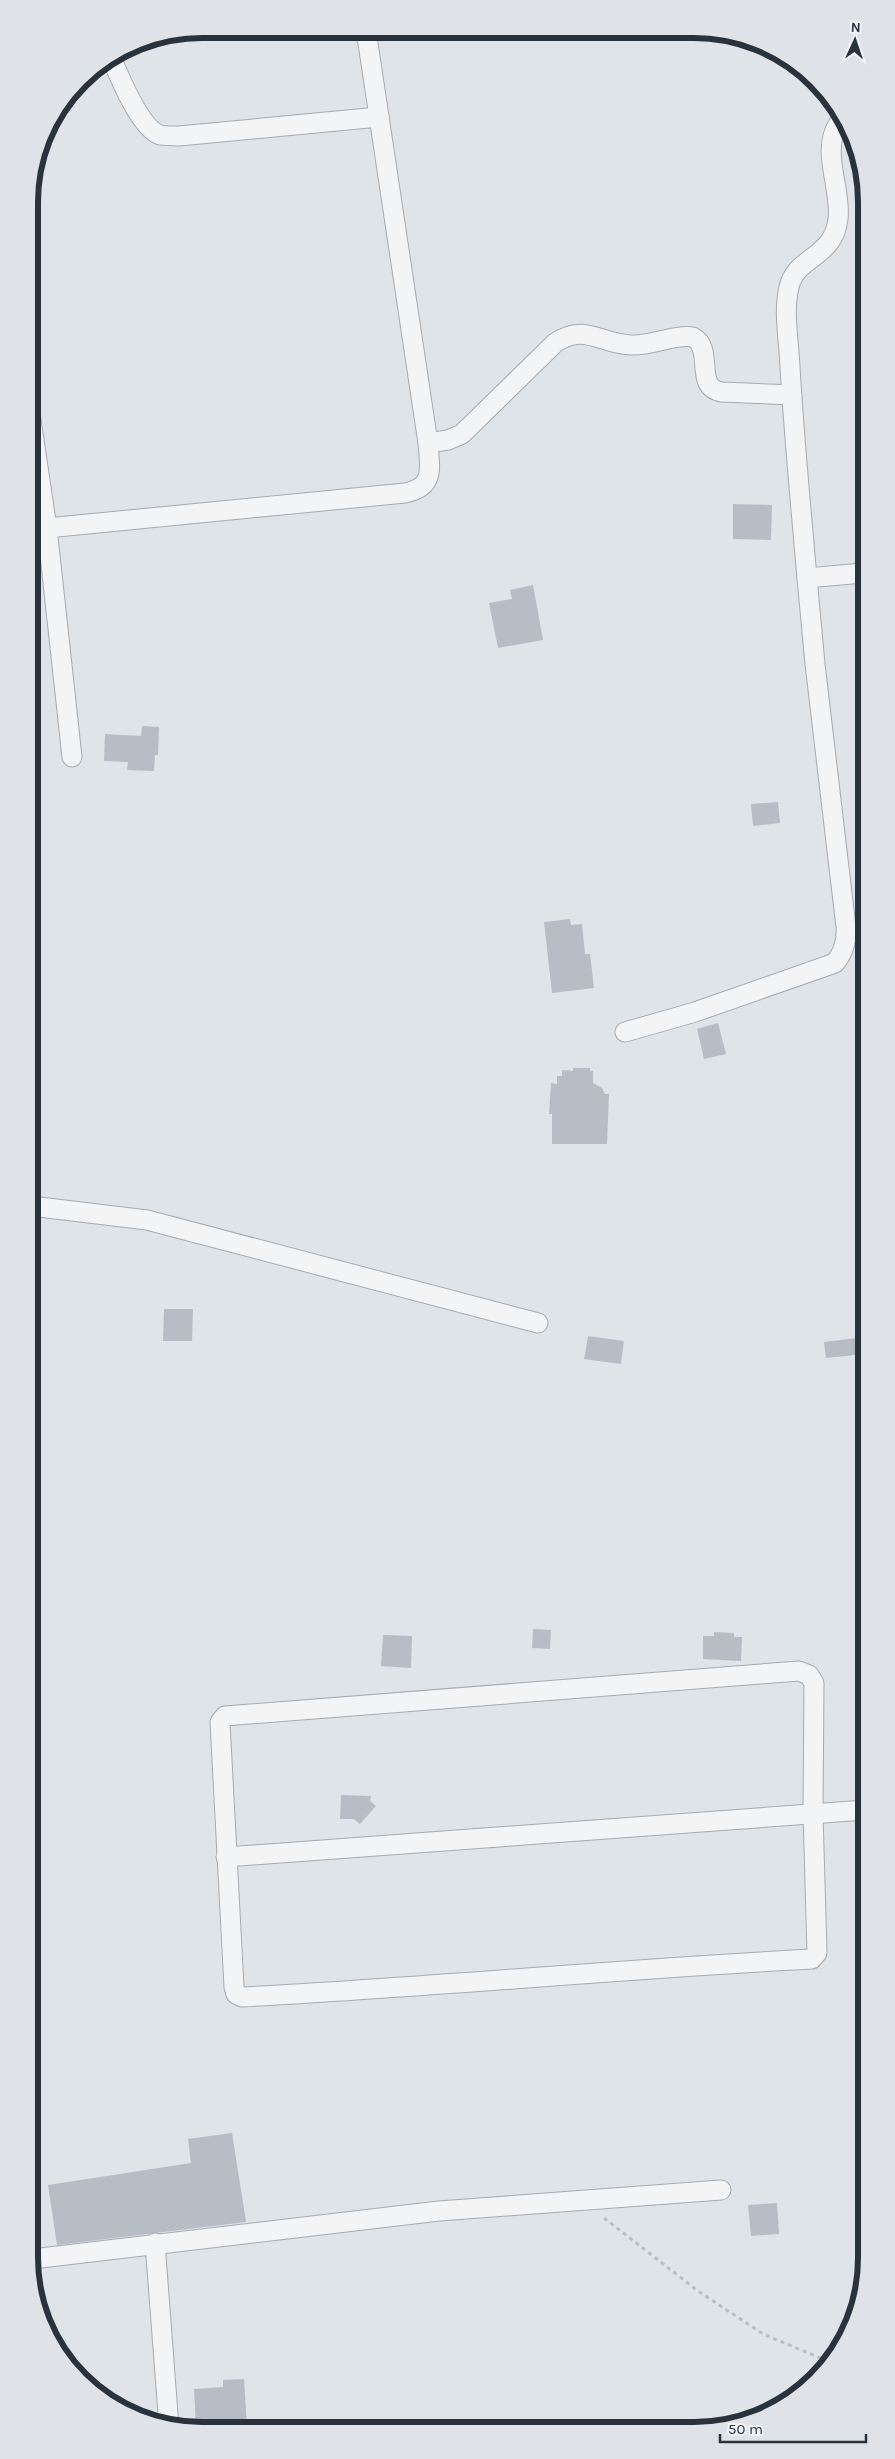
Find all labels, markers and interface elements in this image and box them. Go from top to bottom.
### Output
north arrow [830,15,880,65]
text: N [850,19,861,36]
scale bar [720,2412,866,2444]
text: 50 m [728,2420,763,2438]

